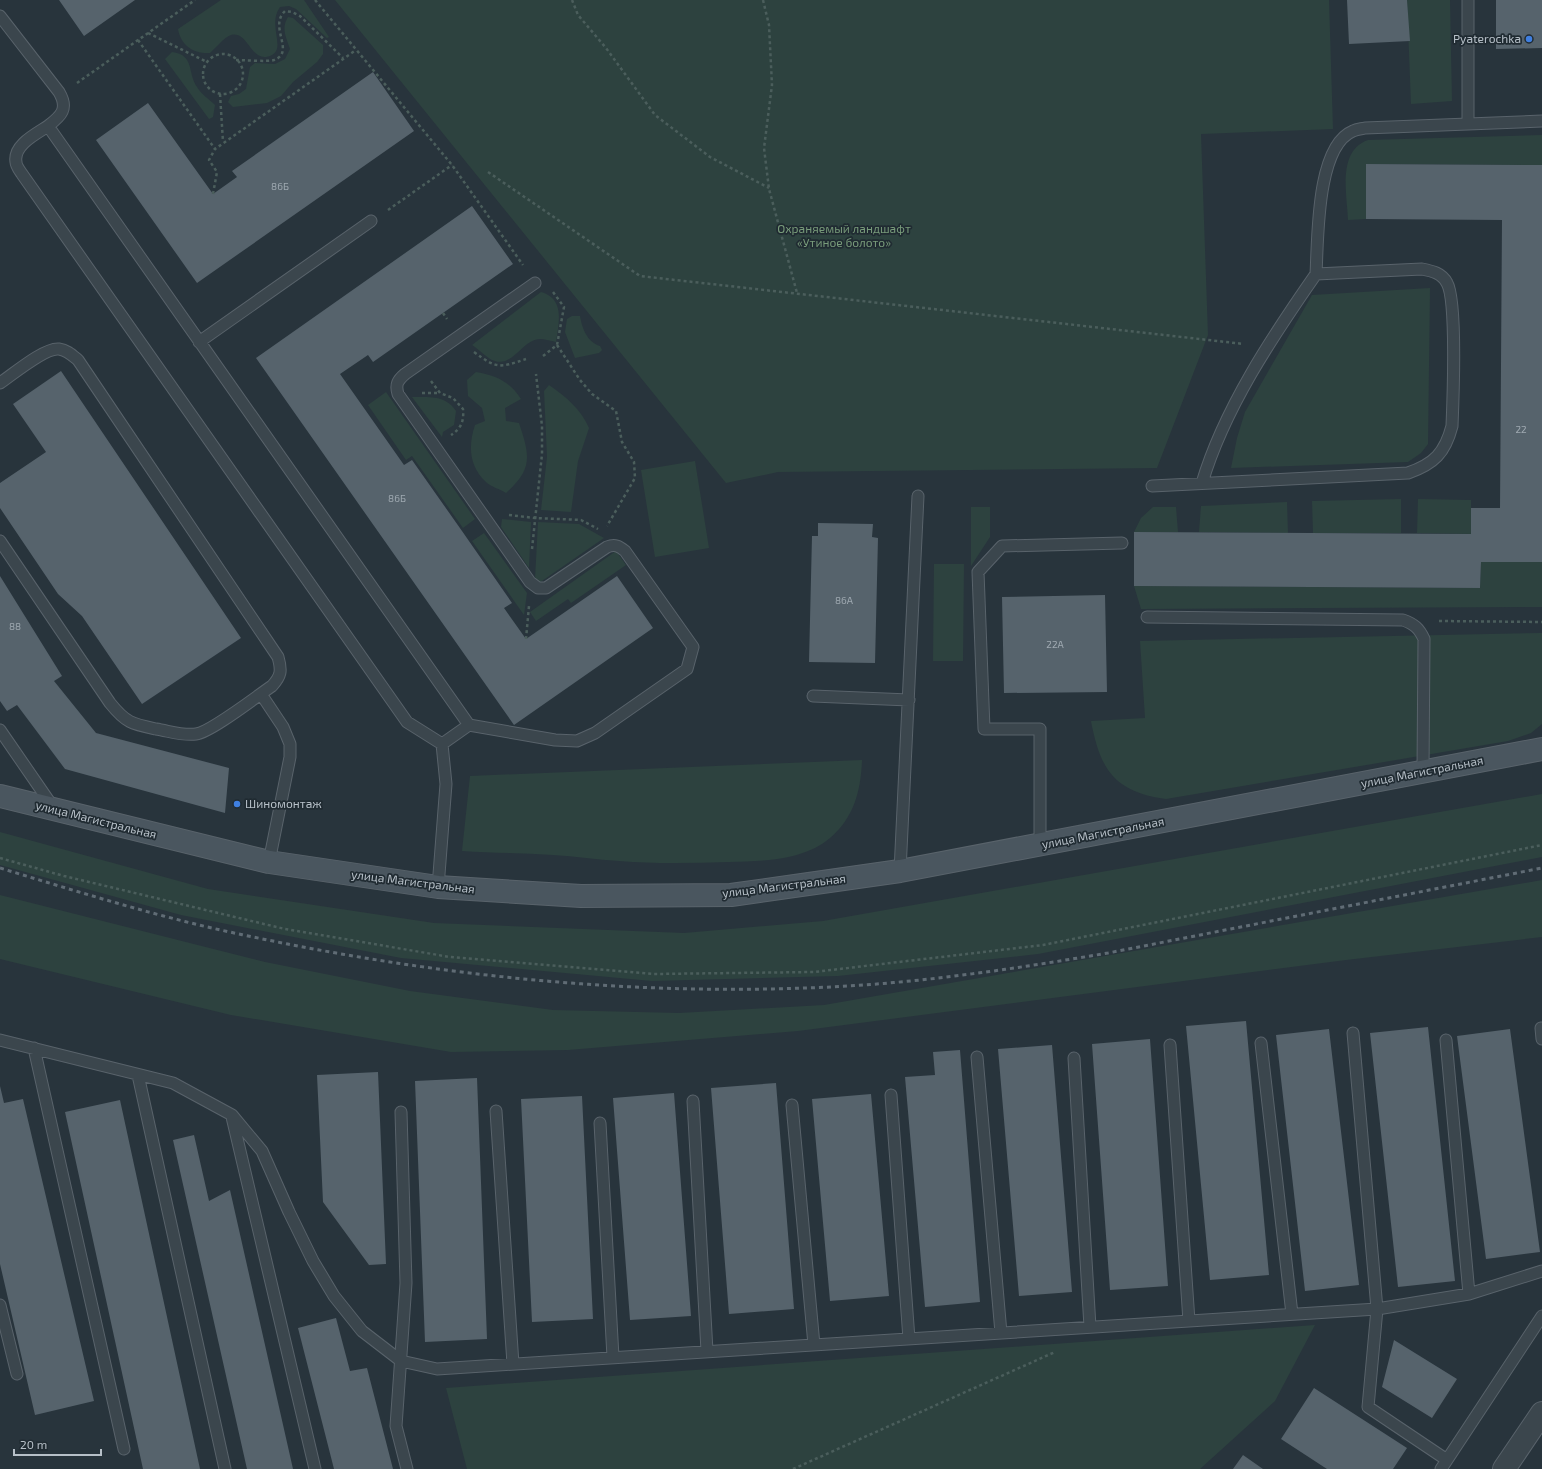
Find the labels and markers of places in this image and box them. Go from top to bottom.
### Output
place label: Pyaterochka [1453,31,1521,45]
marker: Pyaterochka [1524,34,1534,44]
place label: Шиномонтаж [245,796,322,810]
marker: Шиномонтаж [232,799,242,809]

